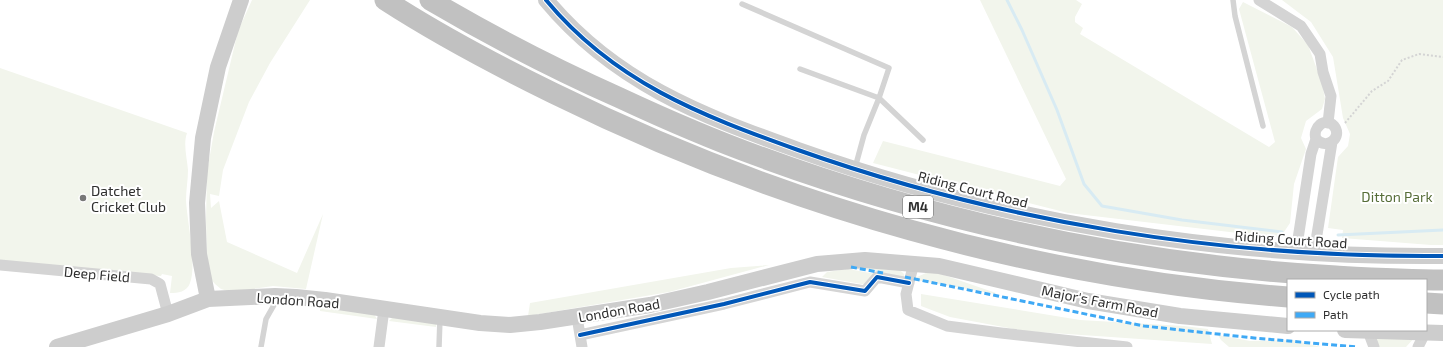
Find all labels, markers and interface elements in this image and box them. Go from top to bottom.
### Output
street label: Riding Court Road [916,167,1030,211]
place label: Datchet Cricket Club [91,182,166,215]
park label: Ditton Park [1361,188,1433,205]
marker: Datchet Cricket Club [78,193,88,203]
road number: M4 [903,196,933,218]
street label: Riding Court Road [1234,227,1348,251]
street label: Deep Field [63,263,131,285]
legend [1287,279,1427,331]
street label: Major's Farm Road [1040,281,1160,321]
text: Cycle path [1323,287,1380,301]
street label: London Road [256,289,340,311]
street label: London Road [577,294,661,326]
text: Path [1323,307,1348,321]

